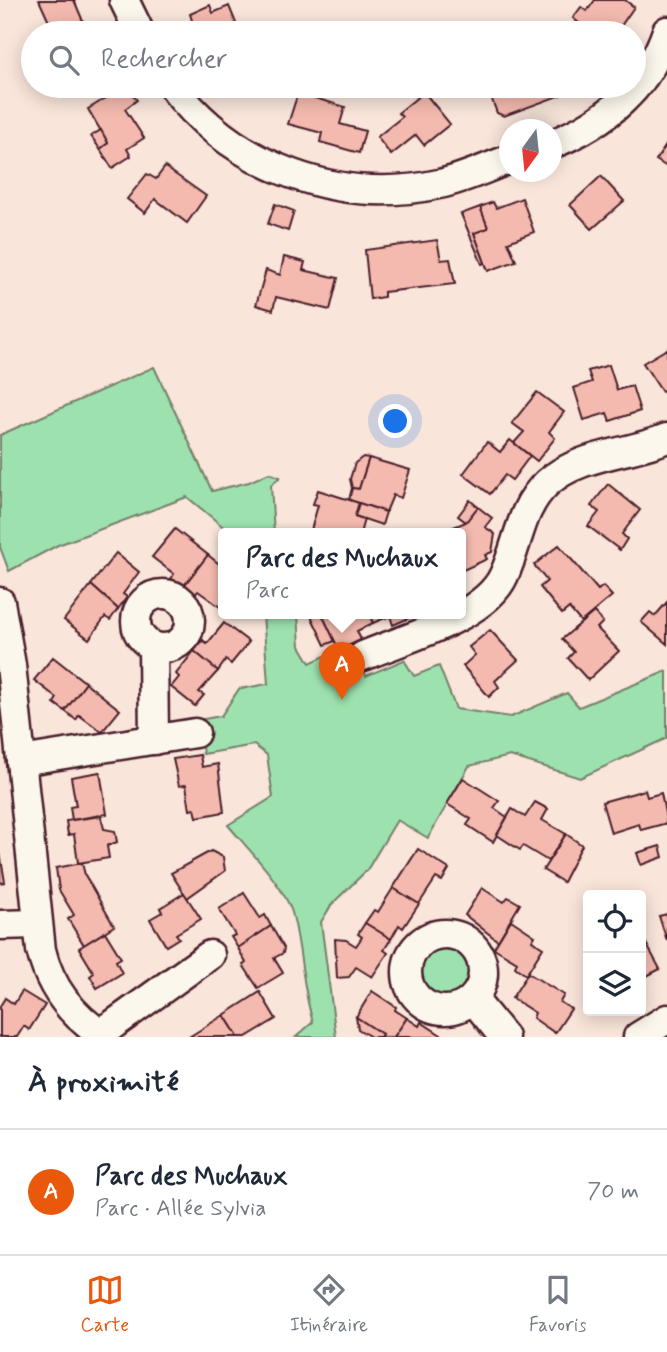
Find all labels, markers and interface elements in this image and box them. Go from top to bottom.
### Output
search box [21,21,646,98]
icon: search [45,41,83,79]
text: Rechercher [101,43,227,77]
north arrow [499,119,562,182]
your location [378,404,412,438]
popup [218,528,466,619]
text: Parc des Muchaux [246,542,438,576]
text: Parc [246,576,289,606]
pin: A [319,642,365,700]
map controls [583,890,646,1016]
button: locate [583,890,646,953]
button: layers [583,953,646,1016]
text: À proximité [28,1063,179,1102]
text: Parc des Muchaux [95,1160,287,1194]
text: A [43,1177,59,1207]
text: 70 m [587,1177,639,1207]
text: Parc · Allée Sylvia [95,1194,266,1224]
tab: Carte [80,1271,129,1338]
tab: Itinéraire [290,1271,368,1338]
tab: Favoris [529,1271,587,1338]

